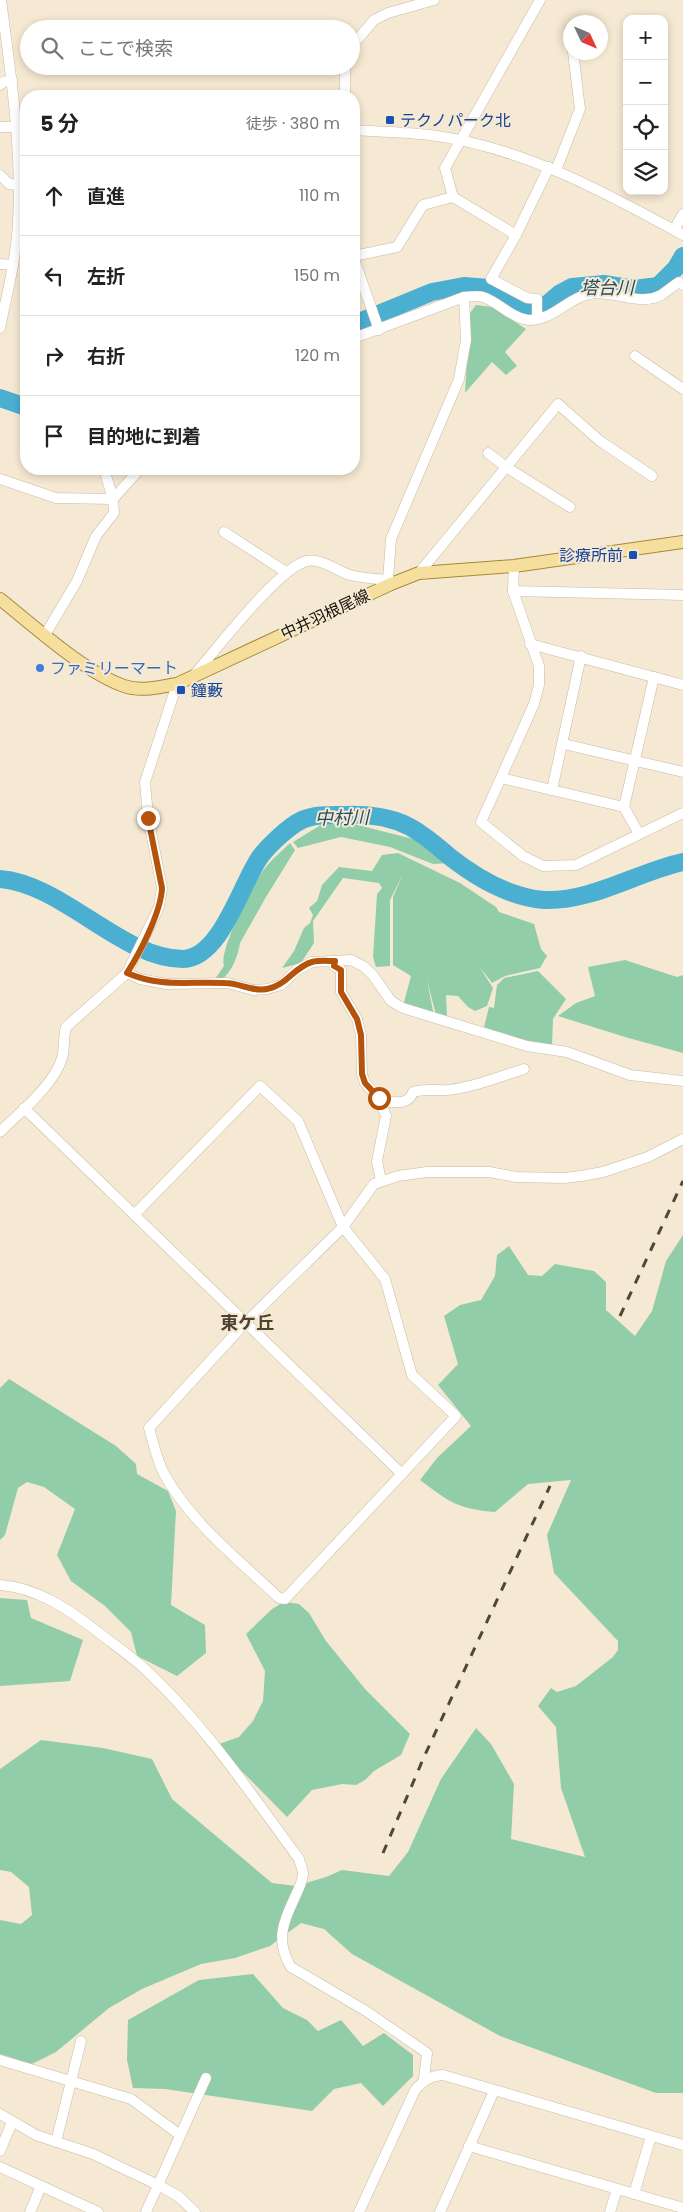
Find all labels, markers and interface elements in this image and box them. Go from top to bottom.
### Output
north arrow [563,15,608,60]
map controls [623,15,668,195]
button: + [623,15,668,60]
search box [20,20,360,75]
icon: search [38,34,66,62]
text: ここで検索 [78,35,173,62]
button: − [623,60,668,105]
button: locate [623,105,668,150]
text: 5 分 [40,109,79,138]
place label: テクノパーク北 [400,109,511,132]
text: 徒歩 · 380 m [246,112,340,135]
marker: テクノパーク北 [384,114,396,126]
button: layers [623,150,668,195]
icon: ahead [40,182,68,210]
text: 直進 [87,183,125,210]
text: 110 m [299,184,340,207]
icon: left [40,262,68,290]
text: 左折 [87,263,125,290]
text: 150 m [294,264,340,287]
water label: 塔台川 [580,275,636,300]
icon: right [40,342,68,370]
text: 右折 [87,343,125,370]
text: 120 m [295,344,340,367]
icon: arrive [40,422,68,450]
text: 目的地に到着 [87,423,201,450]
place label: 診療所前 [559,544,623,567]
marker: 診療所前 [627,549,639,561]
street label: 中井羽根尾線 [277,584,374,645]
place label: ファミリーマート [50,657,178,680]
marker: ファミリーマート [34,662,46,674]
place label: 鐘藪 [191,679,223,702]
marker: 鐘藪 [175,684,187,696]
water label: 中村川 [315,804,371,830]
route end [137,807,160,830]
route start [368,1087,391,1110]
district label: 東ケ丘 [220,1310,274,1335]

